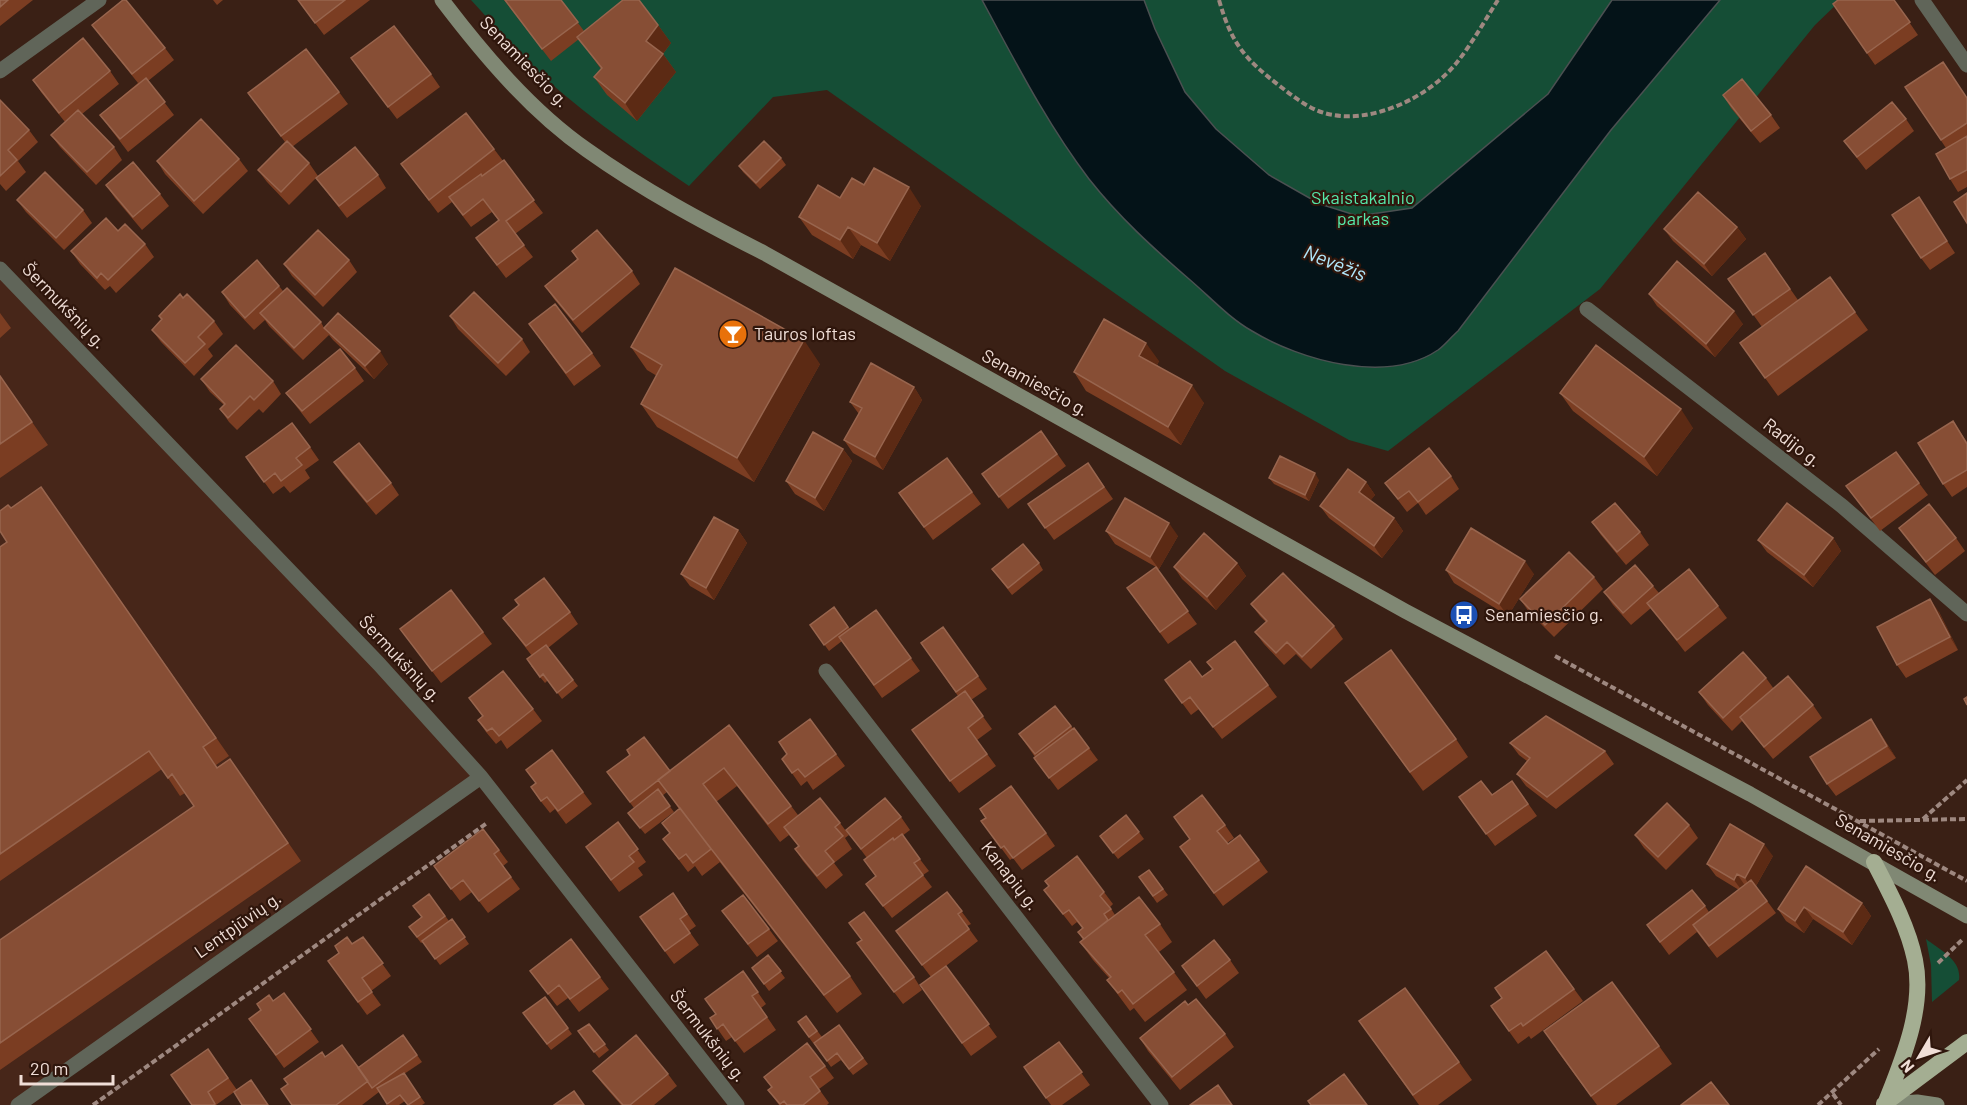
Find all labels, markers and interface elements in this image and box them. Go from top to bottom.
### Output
street label: Senamiesčio g. [476,11,574,112]
park label: Skaistakalnio parkas [1311,186,1415,229]
water label: Nevėžis [1301,239,1370,285]
street label: Šermukšnių g. [18,258,111,353]
bar icon: Tauros loftas [717,318,749,350]
place label: Tauros loftas [754,322,856,344]
street label: Senamiesčio g. [978,344,1093,420]
street label: Radijo g. [1759,413,1826,472]
bus stop icon: Senamiesčio g. [1448,599,1480,631]
place label: Senamiesčio g. [1485,603,1604,625]
street label: Šermukšnių g. [355,610,447,706]
street label: Senamiesčio g. [1832,808,1945,886]
street label: Kanapių g. [977,836,1045,914]
street label: Lentpjūvių g. [190,886,285,962]
street label: Šermukšnių g. [666,985,752,1086]
north arrow [1889,1027,1949,1087]
scale bar [21,1048,112,1086]
text: 20 m [30,1057,68,1079]
text: N [1896,1057,1918,1077]

